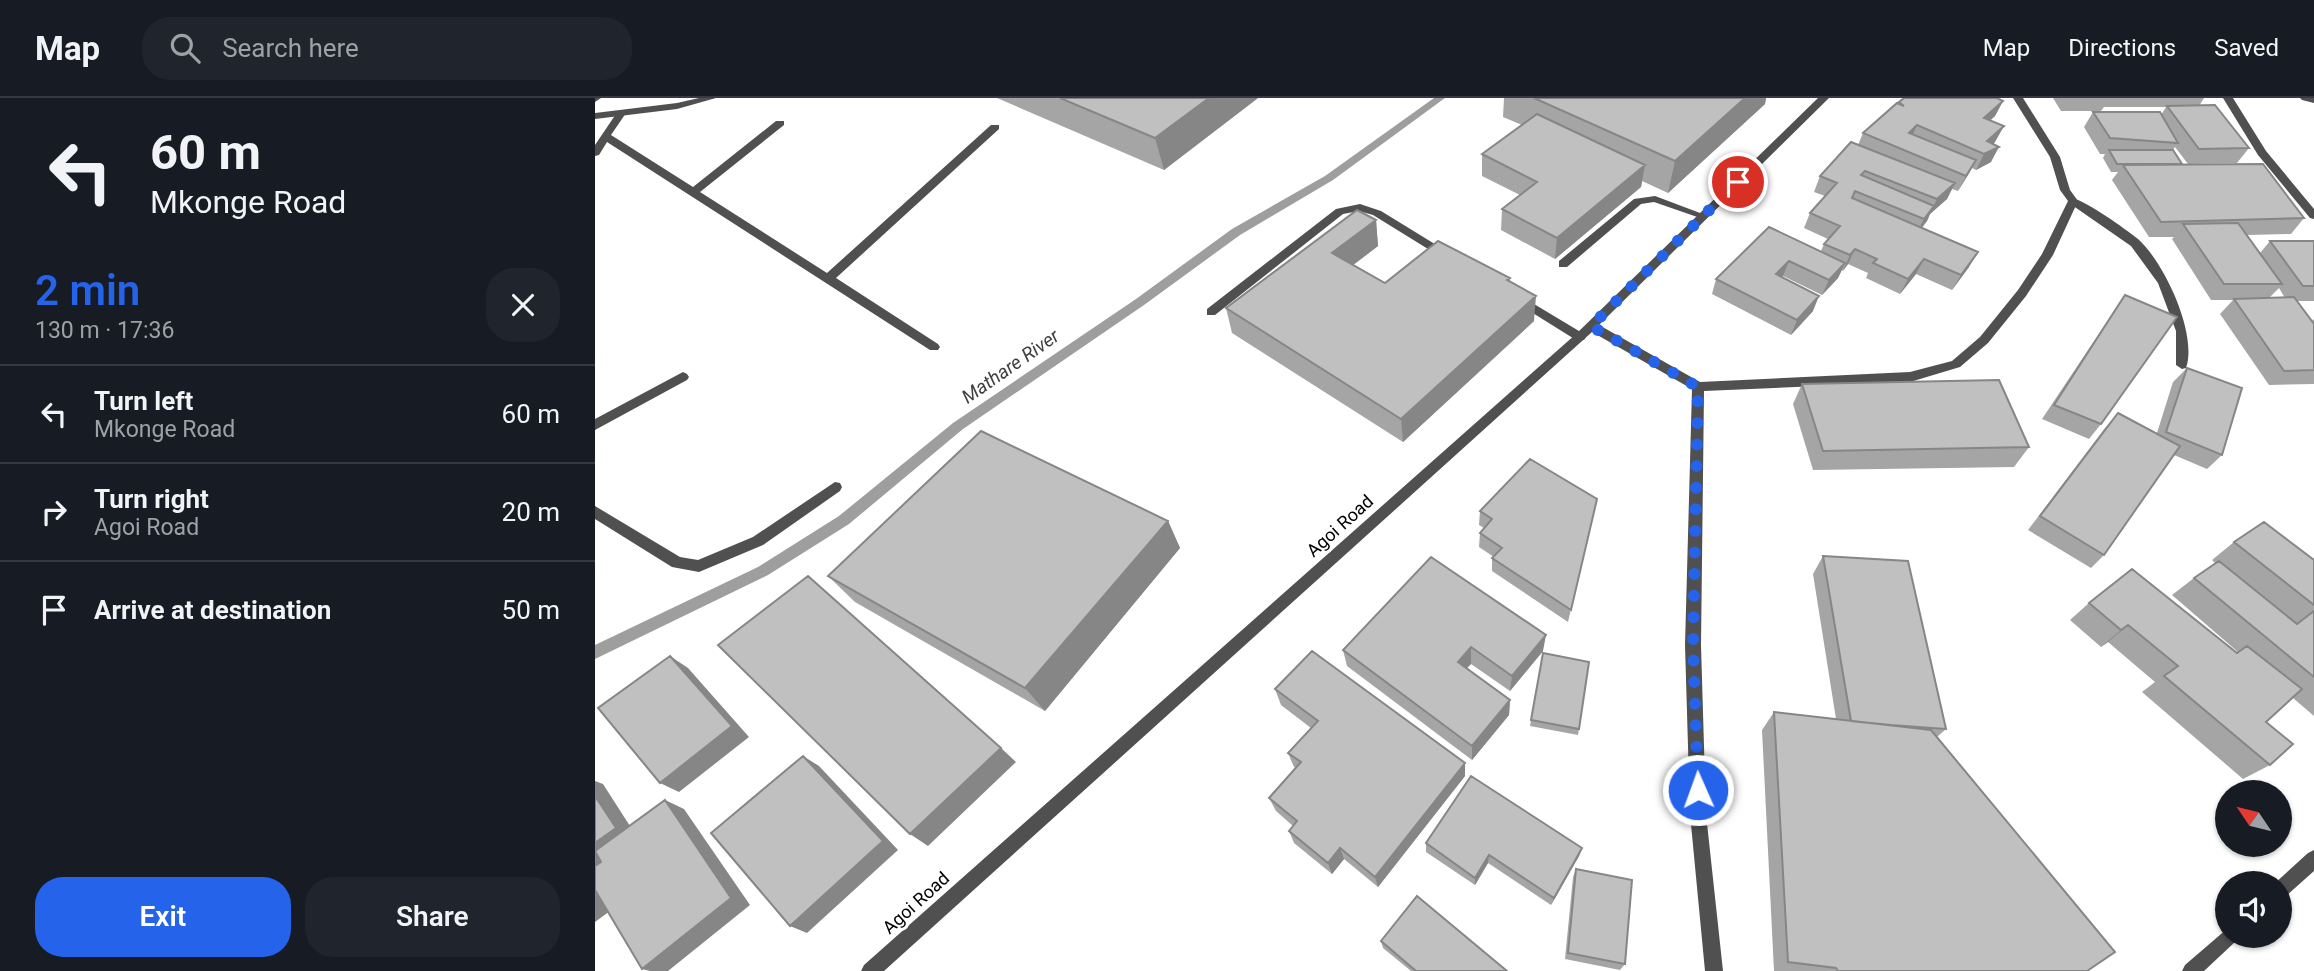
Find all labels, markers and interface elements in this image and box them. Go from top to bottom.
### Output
search box [142,17,632,80]
text: Map [35,29,100,68]
icon: search [166,29,204,67]
text: Search here [222,33,359,63]
text: Map [1983,34,2030,62]
text: Directions [2068,34,2176,62]
text: Saved [2214,34,2279,62]
text: 60 m [150,124,261,181]
icon: left [35,126,126,217]
pin [1708,152,1768,212]
icon: arrive [1719,163,1757,201]
text: Mkonge Road [150,183,346,221]
text: 2 min [35,266,140,315]
button: close [486,268,560,342]
text: 130 m · 17:36 [35,317,174,344]
water label: Mathare River [957,324,1064,408]
text: Turn left [94,386,193,416]
icon: left [35,395,73,433]
text: 60 m [502,399,560,429]
text: Mkonge Road [94,416,235,443]
text: Turn right [94,484,209,514]
street label: Agoi Road [1302,490,1377,561]
icon: right [35,493,73,531]
text: 20 m [502,497,560,527]
text: Agoi Road [94,514,199,541]
icon: arrive [35,591,73,629]
text: Arrive at destination [94,595,331,625]
text: 50 m [502,595,560,625]
position arrow [1661,753,1735,827]
north arrow [2215,780,2293,858]
map controls [2215,780,2292,948]
street label: Agoi Road [878,867,953,938]
button: sound [2215,871,2292,948]
button: Exit [35,877,291,957]
button: Share [305,877,560,957]

